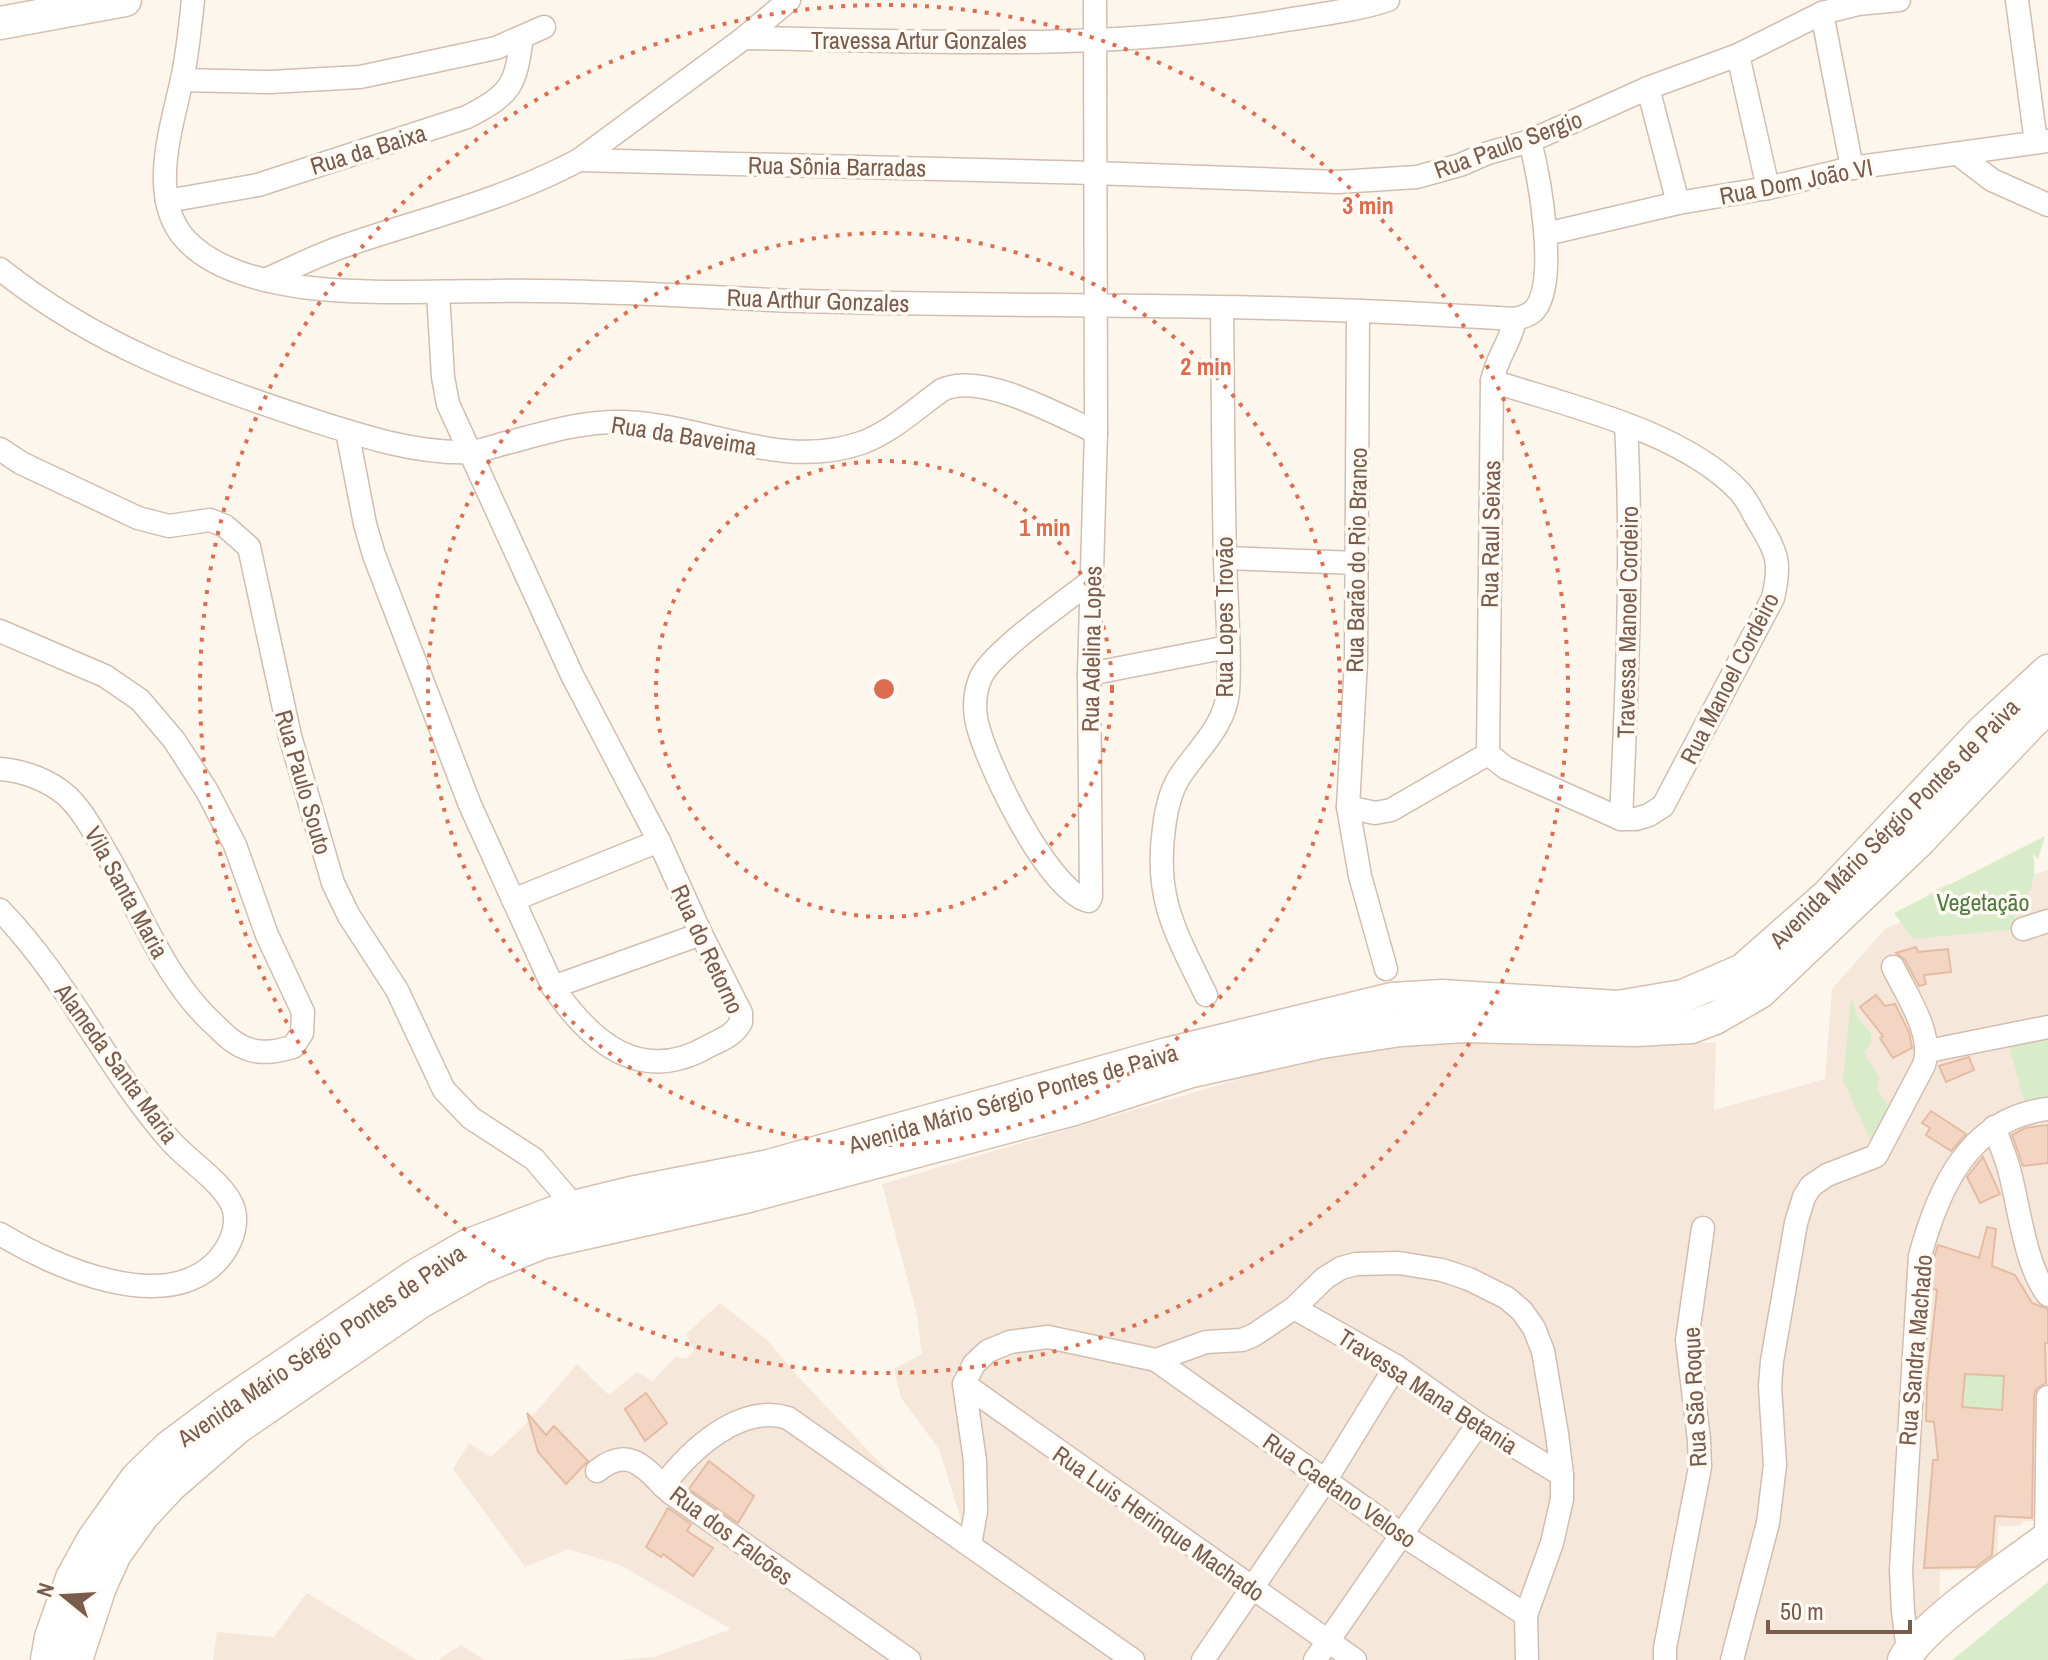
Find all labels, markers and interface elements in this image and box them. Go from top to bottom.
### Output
street label: Travessa Artur Gonzales [811,24,1027,56]
street label: Rua Paulo Sergio [1430,102,1586,186]
street label: Rua da Baixa [306,116,430,182]
street label: Rua Sônia Barradas [748,148,926,184]
street label: Rua Dom João VI [1717,150,1875,212]
text: 3 min [1342,189,1394,221]
street label: Rua Arthur Gonzales [726,281,910,319]
text: 2 min [1180,350,1232,382]
street label: Rua da Baveima [609,408,759,462]
street label: Rua Barão do Rio Branco [1338,447,1374,673]
street label: Rua Raul Seixas [1473,460,1507,608]
street label: Travessa Manoel Cordeiro [1609,506,1645,738]
text: 1 min [1019,511,1071,543]
street label: Rua Lopes Trovão [1208,537,1240,697]
street label: Rua Adelina Lopes [1074,566,1108,732]
street label: Rua Manoel Cordeiro [1672,587,1786,769]
centre of rings [870,675,898,703]
street label: Avenida Mário Sérgio Pontes de Paiva [1761,691,2026,956]
street label: Rua Paulo Souto [268,706,340,858]
street label: Vila Santa Maria [78,820,176,964]
street label: Rua do Retorno [664,879,752,1019]
park label: Vegetação [1936,886,2030,918]
street label: Alameda Santa Maria [48,976,186,1149]
street label: Avenida Mário Sérgio Pontes de Paiva [844,1036,1181,1161]
street label: Avenida Mário Sérgio Pontes de Paiva [170,1236,471,1454]
street label: Rua Sandra Machado [1891,1253,1939,1447]
street label: Travessa Mana Betania [1332,1321,1524,1461]
street label: Rua São Roque [1674,1326,1714,1468]
street label: Rua Caetano Veloso [1257,1425,1423,1555]
street label: Rua Luis Herinque Machado [1047,1438,1271,1608]
street label: Rua dos Falcões [664,1478,800,1592]
north arrow [24,1556,104,1636]
text: N [29,1579,61,1601]
scale bar [1768,1584,1910,1634]
text: 50 m [1780,1595,1824,1627]

